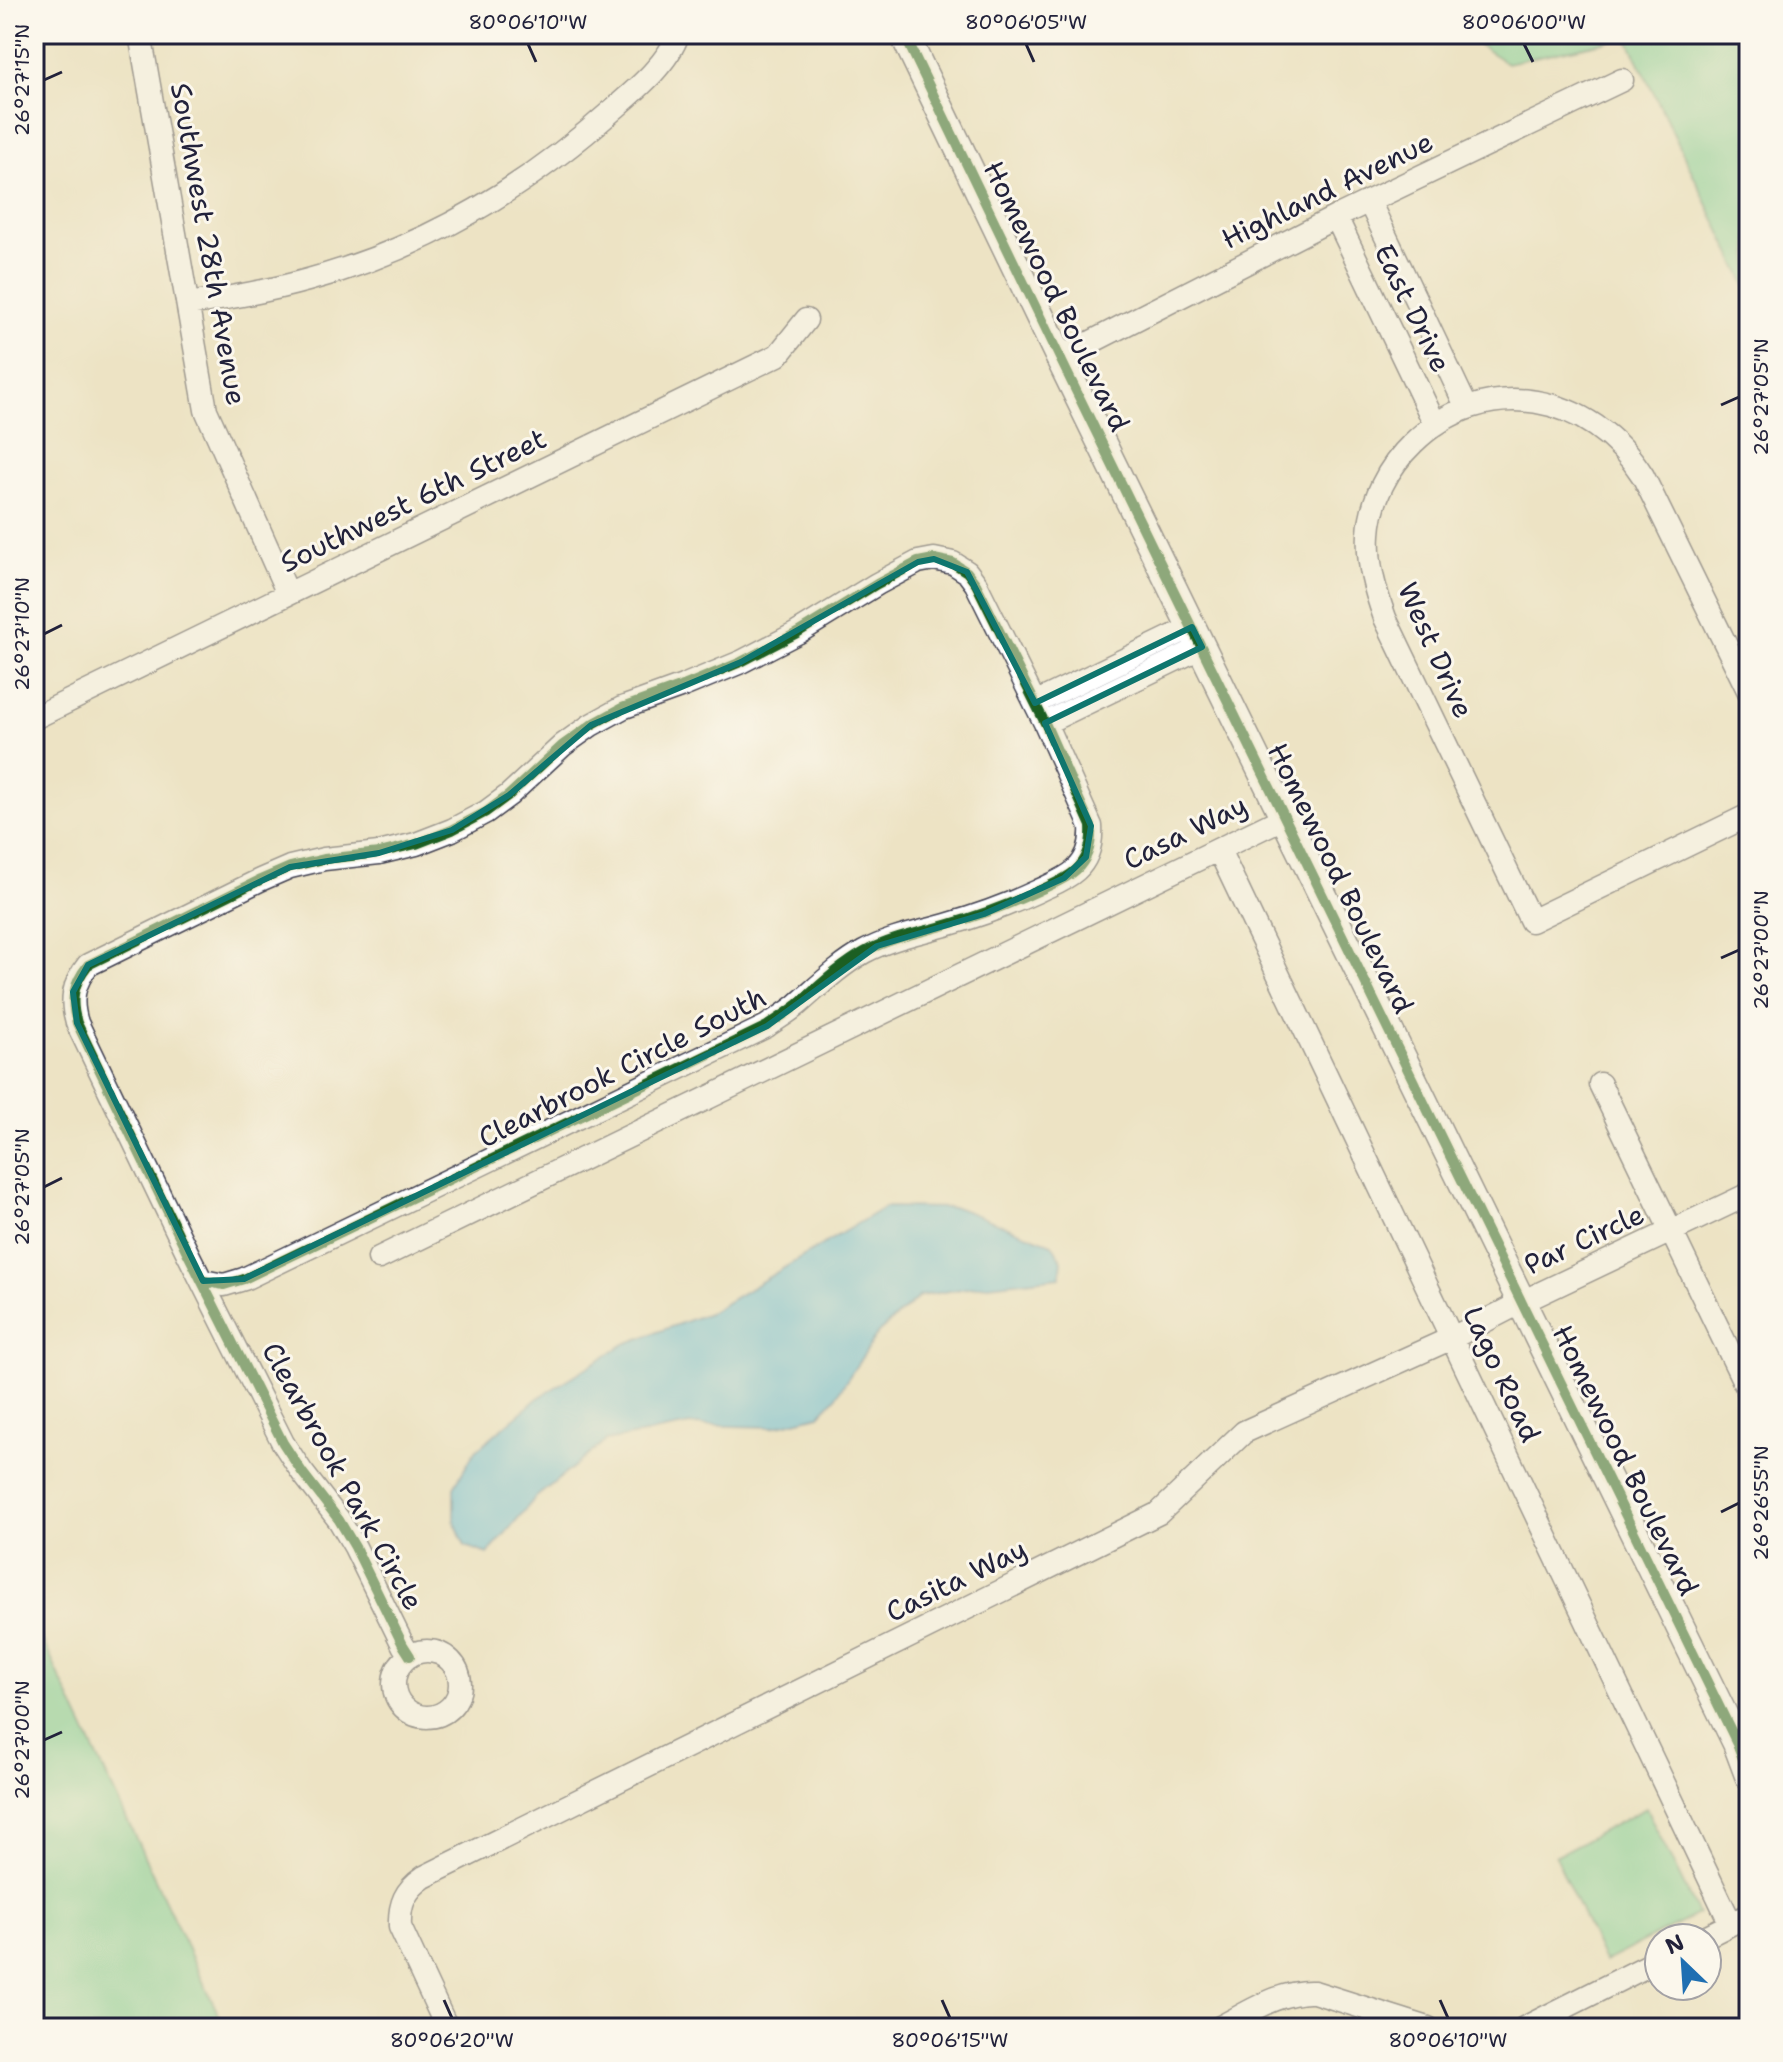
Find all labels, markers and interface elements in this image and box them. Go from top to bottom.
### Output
text: 80°06'10"W [469,9,587,35]
text: 80°06'05"W [965,9,1087,35]
text: 80°06'00"W [1462,9,1586,35]
text: 26°27'15"N [9,24,35,136]
street label: Southwest 28th Avenue [162,80,256,408]
street label: Highland Avenue [1215,122,1439,258]
street label: Homewood Boulevard [975,154,1139,438]
street label: East Drive [1366,238,1460,378]
text: 26°27'05"N [1748,338,1774,456]
street label: Southwest 6th Street [274,419,552,581]
street label: West Drive [1389,576,1483,724]
text: 26°27'10"N [9,577,35,691]
street label: Homewood Boulevard [1259,736,1423,1020]
street label: Casa Way [1117,786,1253,878]
text: 26°27'00"N [1748,890,1774,1010]
street label: Clearbrook Circle South [472,978,772,1156]
text: 26°27'05"N [9,1128,35,1246]
street label: Par Circle [1518,1195,1650,1283]
street label: Lago Road [1454,1300,1550,1448]
street label: Homewood Boulevard [1544,1318,1708,1602]
street label: Clearbrook Park Circle [253,1335,433,1617]
text: 26°26'55"N [1748,1445,1774,1561]
street label: Casita Way [879,1530,1033,1630]
text: 26°27'00"N [9,1680,35,1800]
north arrow [1643,1922,1723,2002]
text: N [1661,1928,1689,1961]
text: 80°06'20"W [390,2027,514,2053]
text: 80°06'15"W [891,2027,1009,2053]
text: 80°06'10"W [1389,2027,1507,2053]

